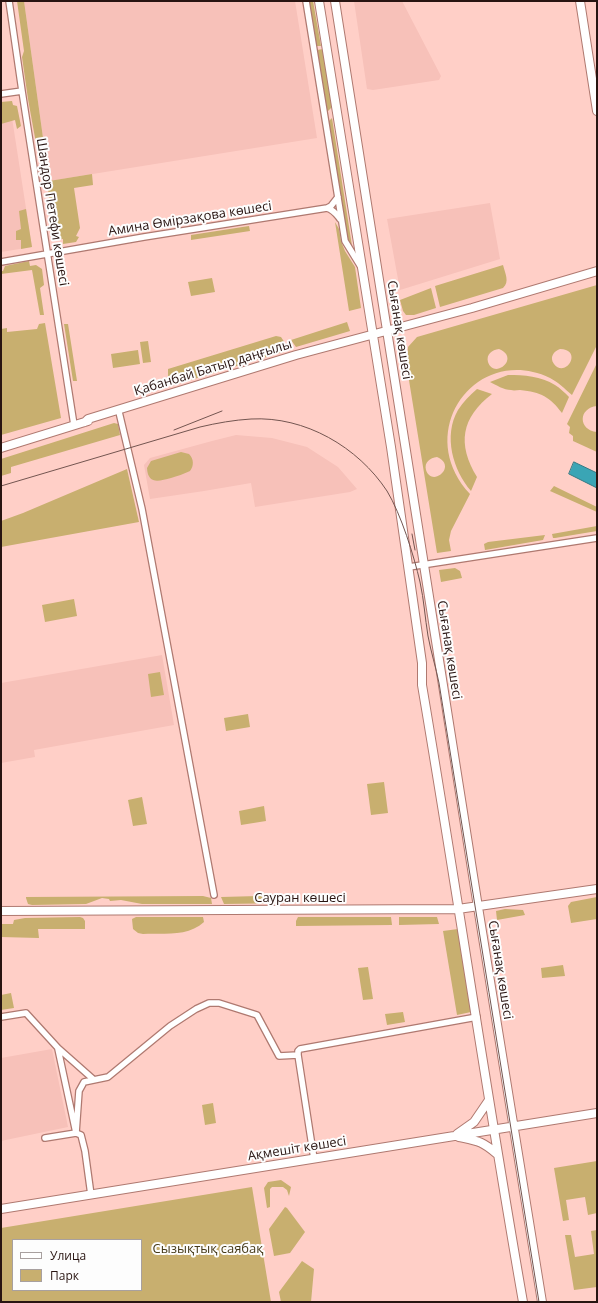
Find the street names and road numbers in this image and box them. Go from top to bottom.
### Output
street label: Шандор Петефи көшесі [33,137,71,287]
street label: Амина Өмірзақова көшесі [107,198,273,240]
street label: Сығанақ көшесі [383,279,415,381]
street label: Қабанбай Батыр даңғылы [132,337,294,399]
street label: Сығанақ көшесі [433,599,465,701]
street label: Сауран көшесі [254,890,346,906]
street label: Сығанақ көшесі [484,919,516,1021]
street label: Ақмешіт көшесі [247,1134,347,1164]

